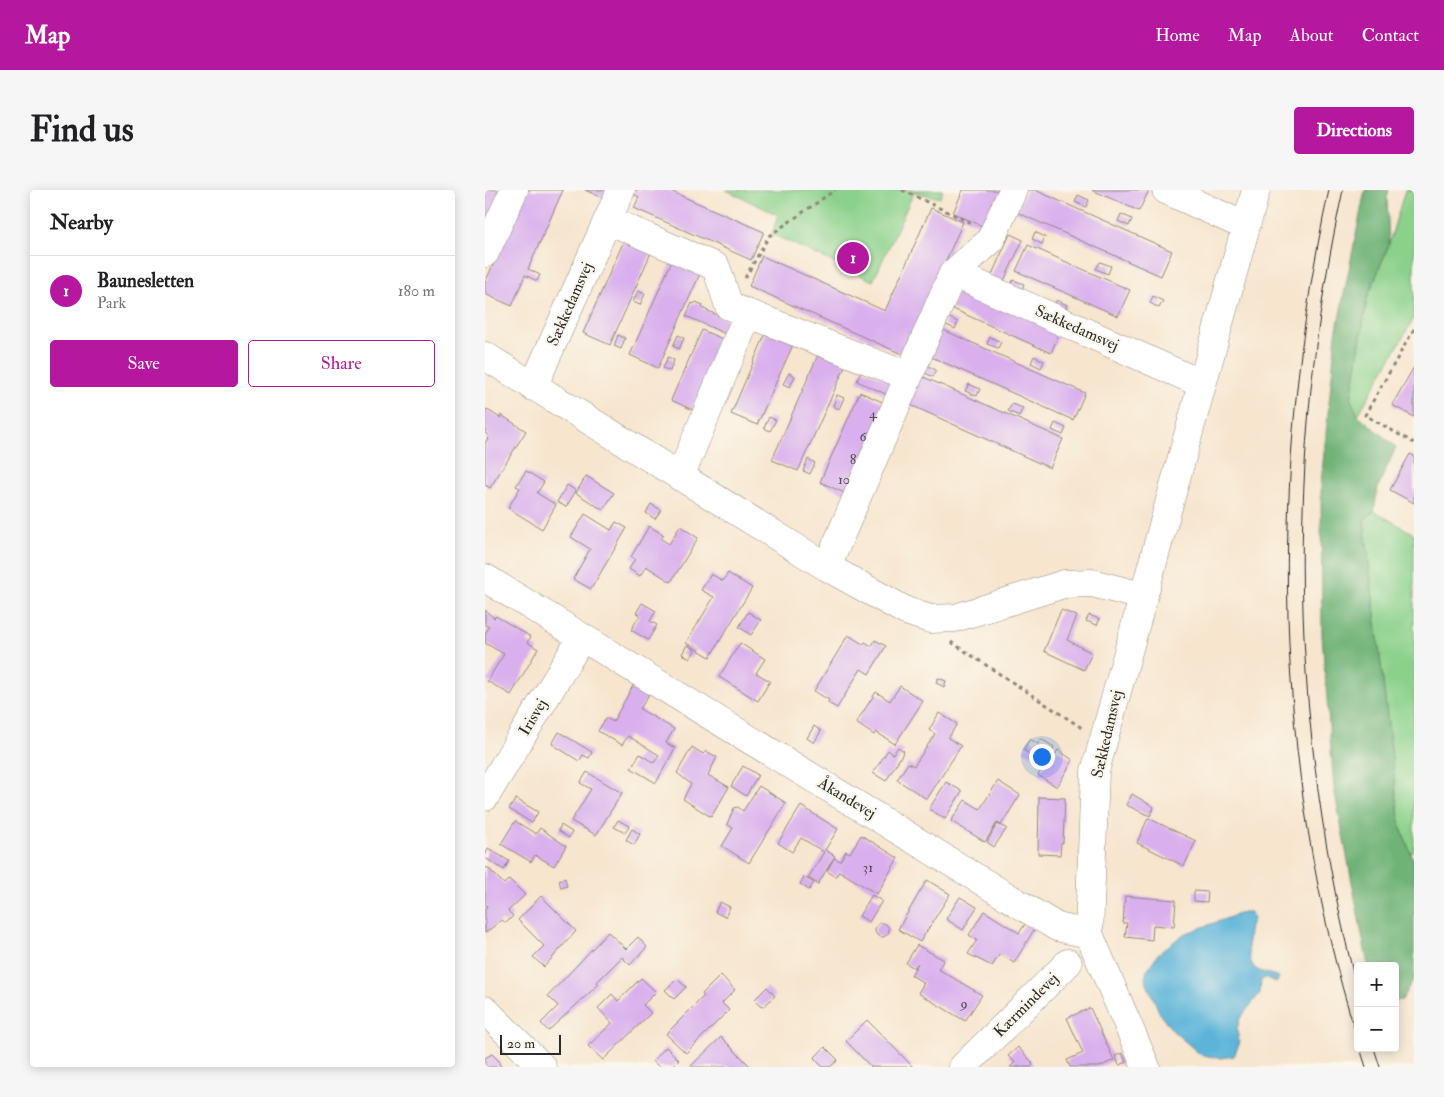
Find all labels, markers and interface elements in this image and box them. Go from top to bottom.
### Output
text: Map [25,20,70,51]
text: Home [1155,24,1200,47]
text: Map [1228,24,1262,47]
text: About [1290,24,1334,47]
text: Contact [1362,24,1419,47]
button: Directions [1294,107,1414,154]
text: Find us [30,108,134,152]
text: Nearby [50,209,113,236]
pin: 1 [837,239,869,277]
street label: Sækkedamsvej [543,259,597,349]
text: Baunesletten [97,269,194,293]
text: 1 [63,281,69,301]
text: 180 m [398,281,435,301]
text: Park [97,293,126,313]
street label: Sækkedamsvej [1032,301,1122,355]
button: Save [50,340,238,387]
button: Share [248,340,435,387]
house number: 4 [869,405,878,422]
house number: 6 [859,428,867,445]
house number: 8 [850,451,857,468]
house number: 10 [838,471,850,488]
street label: Sækkedamsvej [1087,688,1127,780]
street label: Irisvej [514,695,552,739]
your location [1029,744,1055,770]
street label: Åkandevej [813,772,880,823]
house number: 31 [863,859,873,876]
map controls [1354,962,1399,1052]
button: + [1354,962,1399,1007]
street label: Kærmindevej [989,968,1063,1042]
house number: 9 [959,995,968,1012]
button: − [1354,1007,1399,1052]
scale bar [500,1032,561,1055]
text: 20 m [507,1035,535,1052]

